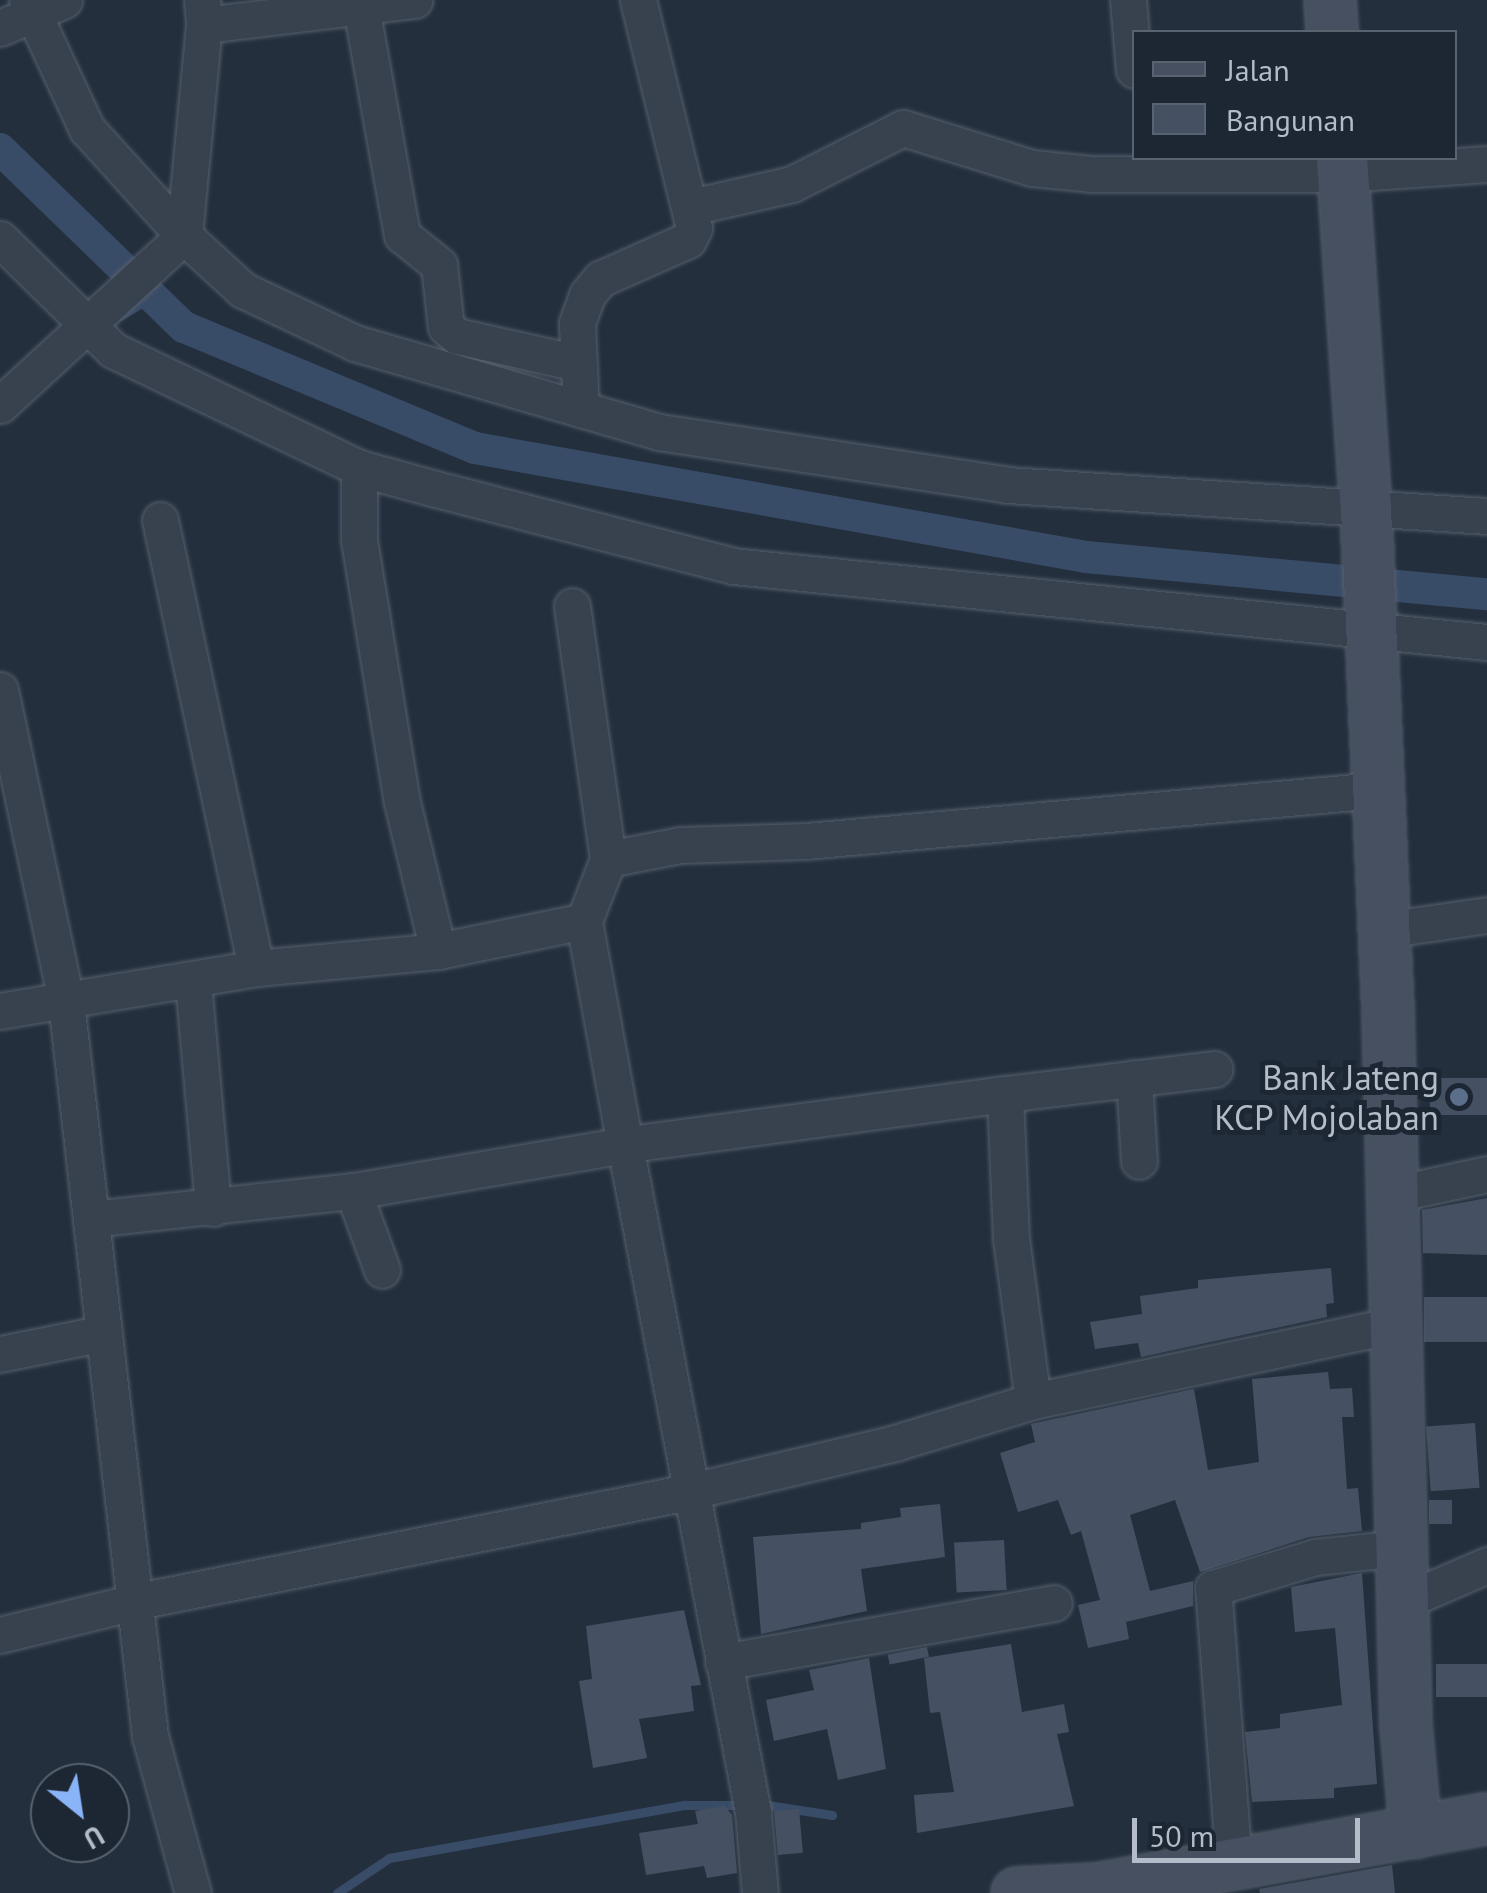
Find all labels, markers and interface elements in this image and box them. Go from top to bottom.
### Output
legend [1132,30,1457,160]
text: Jalan [1226,50,1290,89]
text: Bangunan [1226,100,1355,139]
place label: Bank Jateng KCP Mojolaban [1213,1056,1439,1138]
marker: Bank Jateng KCP Mojolaban [1448,1086,1470,1108]
north arrow [30,1763,130,1863]
scale bar [1137,1798,1364,1860]
text: 50 m [1149,1816,1214,1855]
text: U [77,1817,111,1858]

